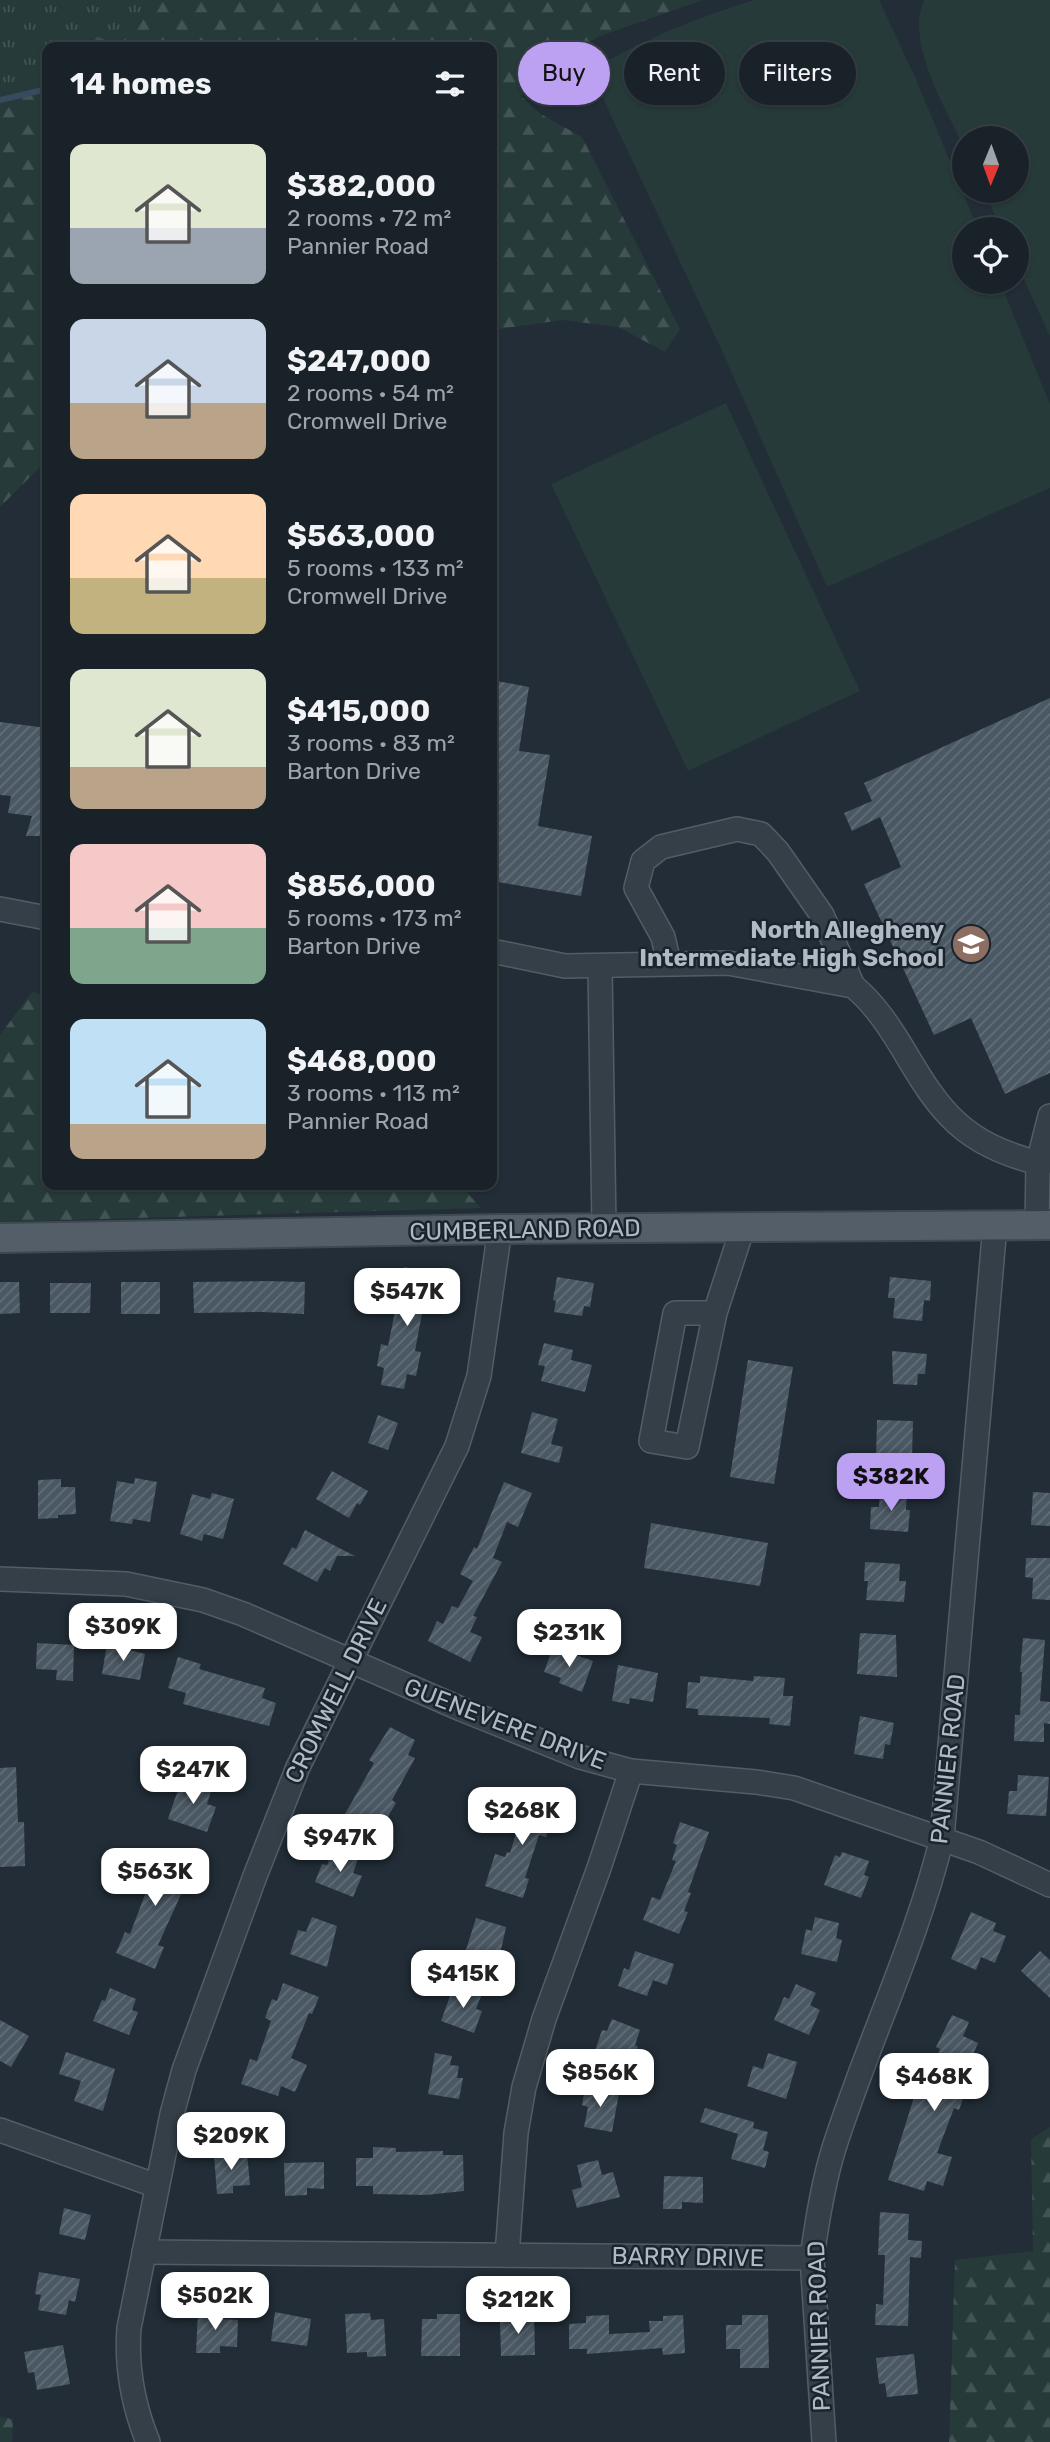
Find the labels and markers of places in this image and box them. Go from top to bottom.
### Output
place label: North Allegheny Intermediate High School [639,916,944,972]
school or university icon: North Allegheny Intermediate High School [950,923,992,965]
pin: $547K [358,1268,456,1328]
pin: $382K [842,1454,940,1513]
pin: $309K [74,1604,172,1663]
pin: $231K [520,1610,618,1669]
pin: $247K [144,1746,242,1806]
pin: $268K [473,1787,571,1847]
pin: $947K [291,1814,389,1874]
pin: $563K [106,1848,204,1908]
pin: $415K [414,1951,512,2010]
pin: $856K [551,2050,649,2109]
pin: $468K [885,2054,983,2113]
pin: $209K [182,2112,280,2172]
pin: $502K [166,2272,264,2332]
pin: $212K [469,2276,567,2336]

